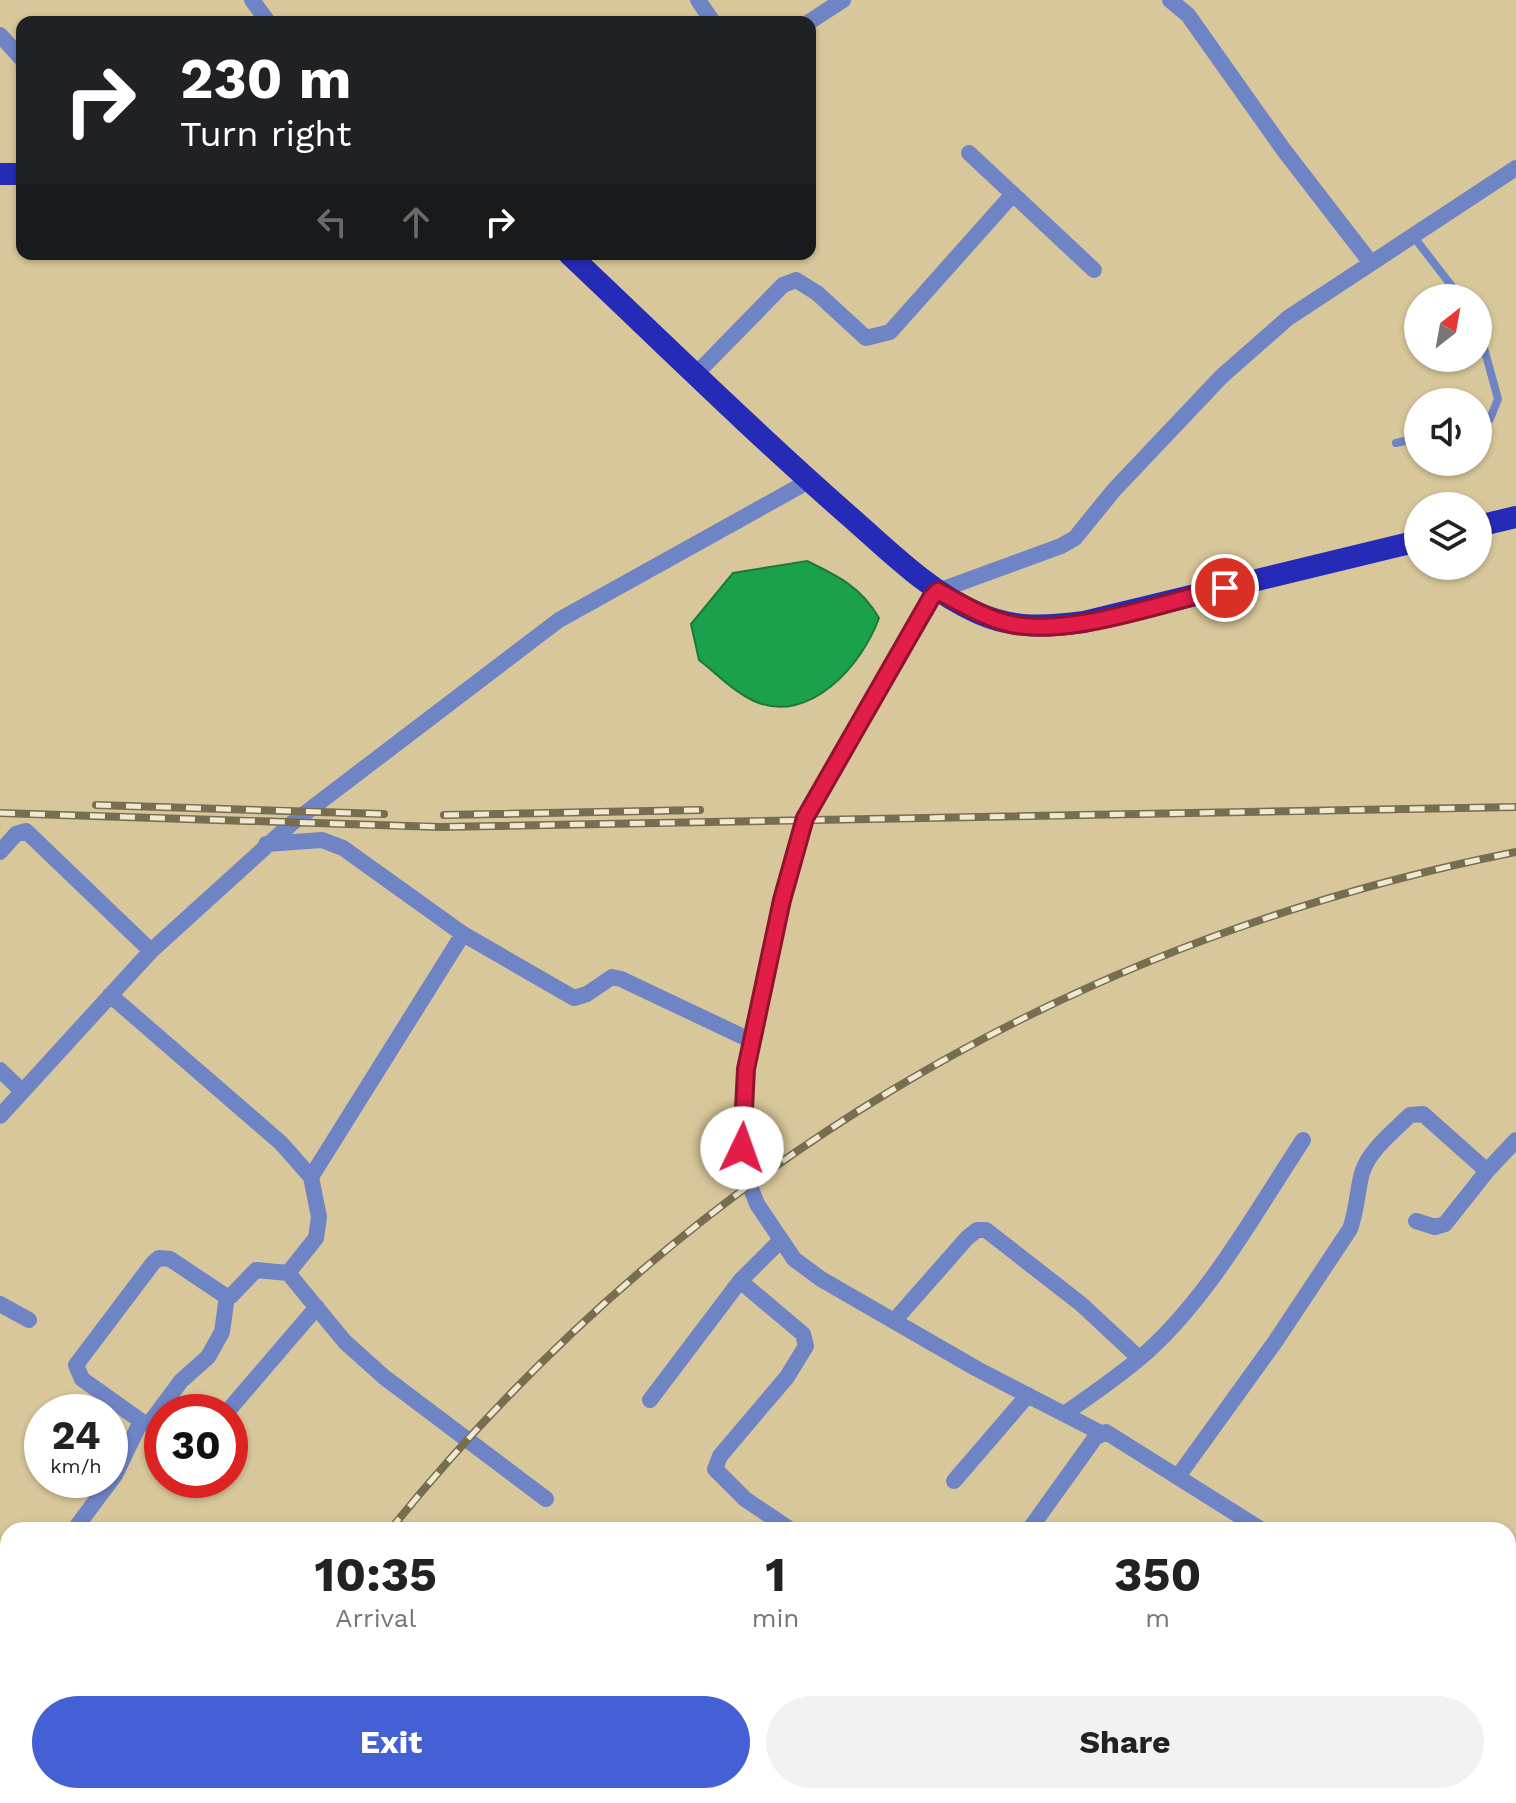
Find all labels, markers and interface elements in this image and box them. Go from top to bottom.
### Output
text: 230 m [180,46,351,112]
icon: right [48,48,152,152]
text: Turn right [180,113,351,155]
icon: left [310,200,354,244]
icon: ahead [394,200,438,244]
icon: right [478,200,522,244]
north arrow [1404,284,1492,372]
map controls [1404,284,1492,580]
button: sound [1404,388,1492,476]
button: layers [1404,492,1492,580]
pin [1191,554,1259,622]
icon: arrive [1203,566,1247,610]
position arrow [700,1106,784,1190]
speed limit sign: 30 [144,1394,248,1498]
text: 24 [51,1412,101,1459]
text: km/h [50,1454,102,1478]
text: 10:35 [315,1546,437,1603]
text: 1 [765,1546,786,1603]
text: 350 [1114,1546,1201,1603]
text: Arrival [335,1603,416,1633]
text: min [752,1603,799,1633]
text: m [1145,1603,1170,1633]
button: Exit [32,1696,750,1788]
button: Share [766,1696,1484,1788]

